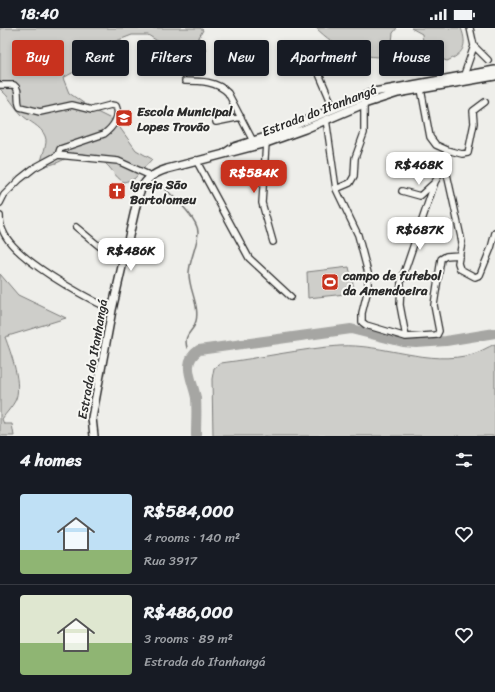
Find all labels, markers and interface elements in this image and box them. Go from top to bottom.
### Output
text: 18:40 [20,1,59,27]
chip: Buy [12,40,64,76]
chip: Rent [72,40,129,76]
chip: Filters [137,40,206,76]
chip: New [214,40,269,76]
chip: Apartment [277,40,371,76]
chip: House [379,40,444,76]
street label: Estrada do Itanhangá [258,78,380,143]
place label: Escola Municipal Lopes Trovão [137,100,234,138]
school or university icon: Escola Municipal Lopes Trovão [114,108,134,128]
pin: R$468K [386,152,452,186]
text: R$468K [395,153,443,176]
pin: R$584K [221,160,287,194]
text: R$584K [230,161,278,184]
place label: igreja São Bartolomeu [130,173,197,211]
church icon: igreja São Bartolomeu [107,181,127,201]
pin: R$687K [387,217,453,251]
text: R$687K [396,218,444,241]
pin: R$486K [98,238,164,272]
text: R$486K [107,239,155,262]
place label: campo de futebol da Amendoeira [342,264,442,302]
sports icon: campo de futebol da Amendoeira [320,272,340,292]
street label: Estrada do Itanhangá [71,297,114,421]
text: 4 homes [20,445,81,475]
icon: filters [453,449,475,471]
text: R$584,000 [144,496,234,526]
icon: home [52,510,100,558]
icon: heart [453,523,475,545]
text: 4 rooms · 140 m² [144,526,240,549]
text: Rua 3917 [144,549,197,572]
text: R$486,000 [144,597,233,627]
icon: home [52,611,100,659]
icon: heart [453,624,475,646]
text: 3 rooms · 89 m² [144,627,233,650]
text: Estrada do Itanhangá [144,650,266,673]

